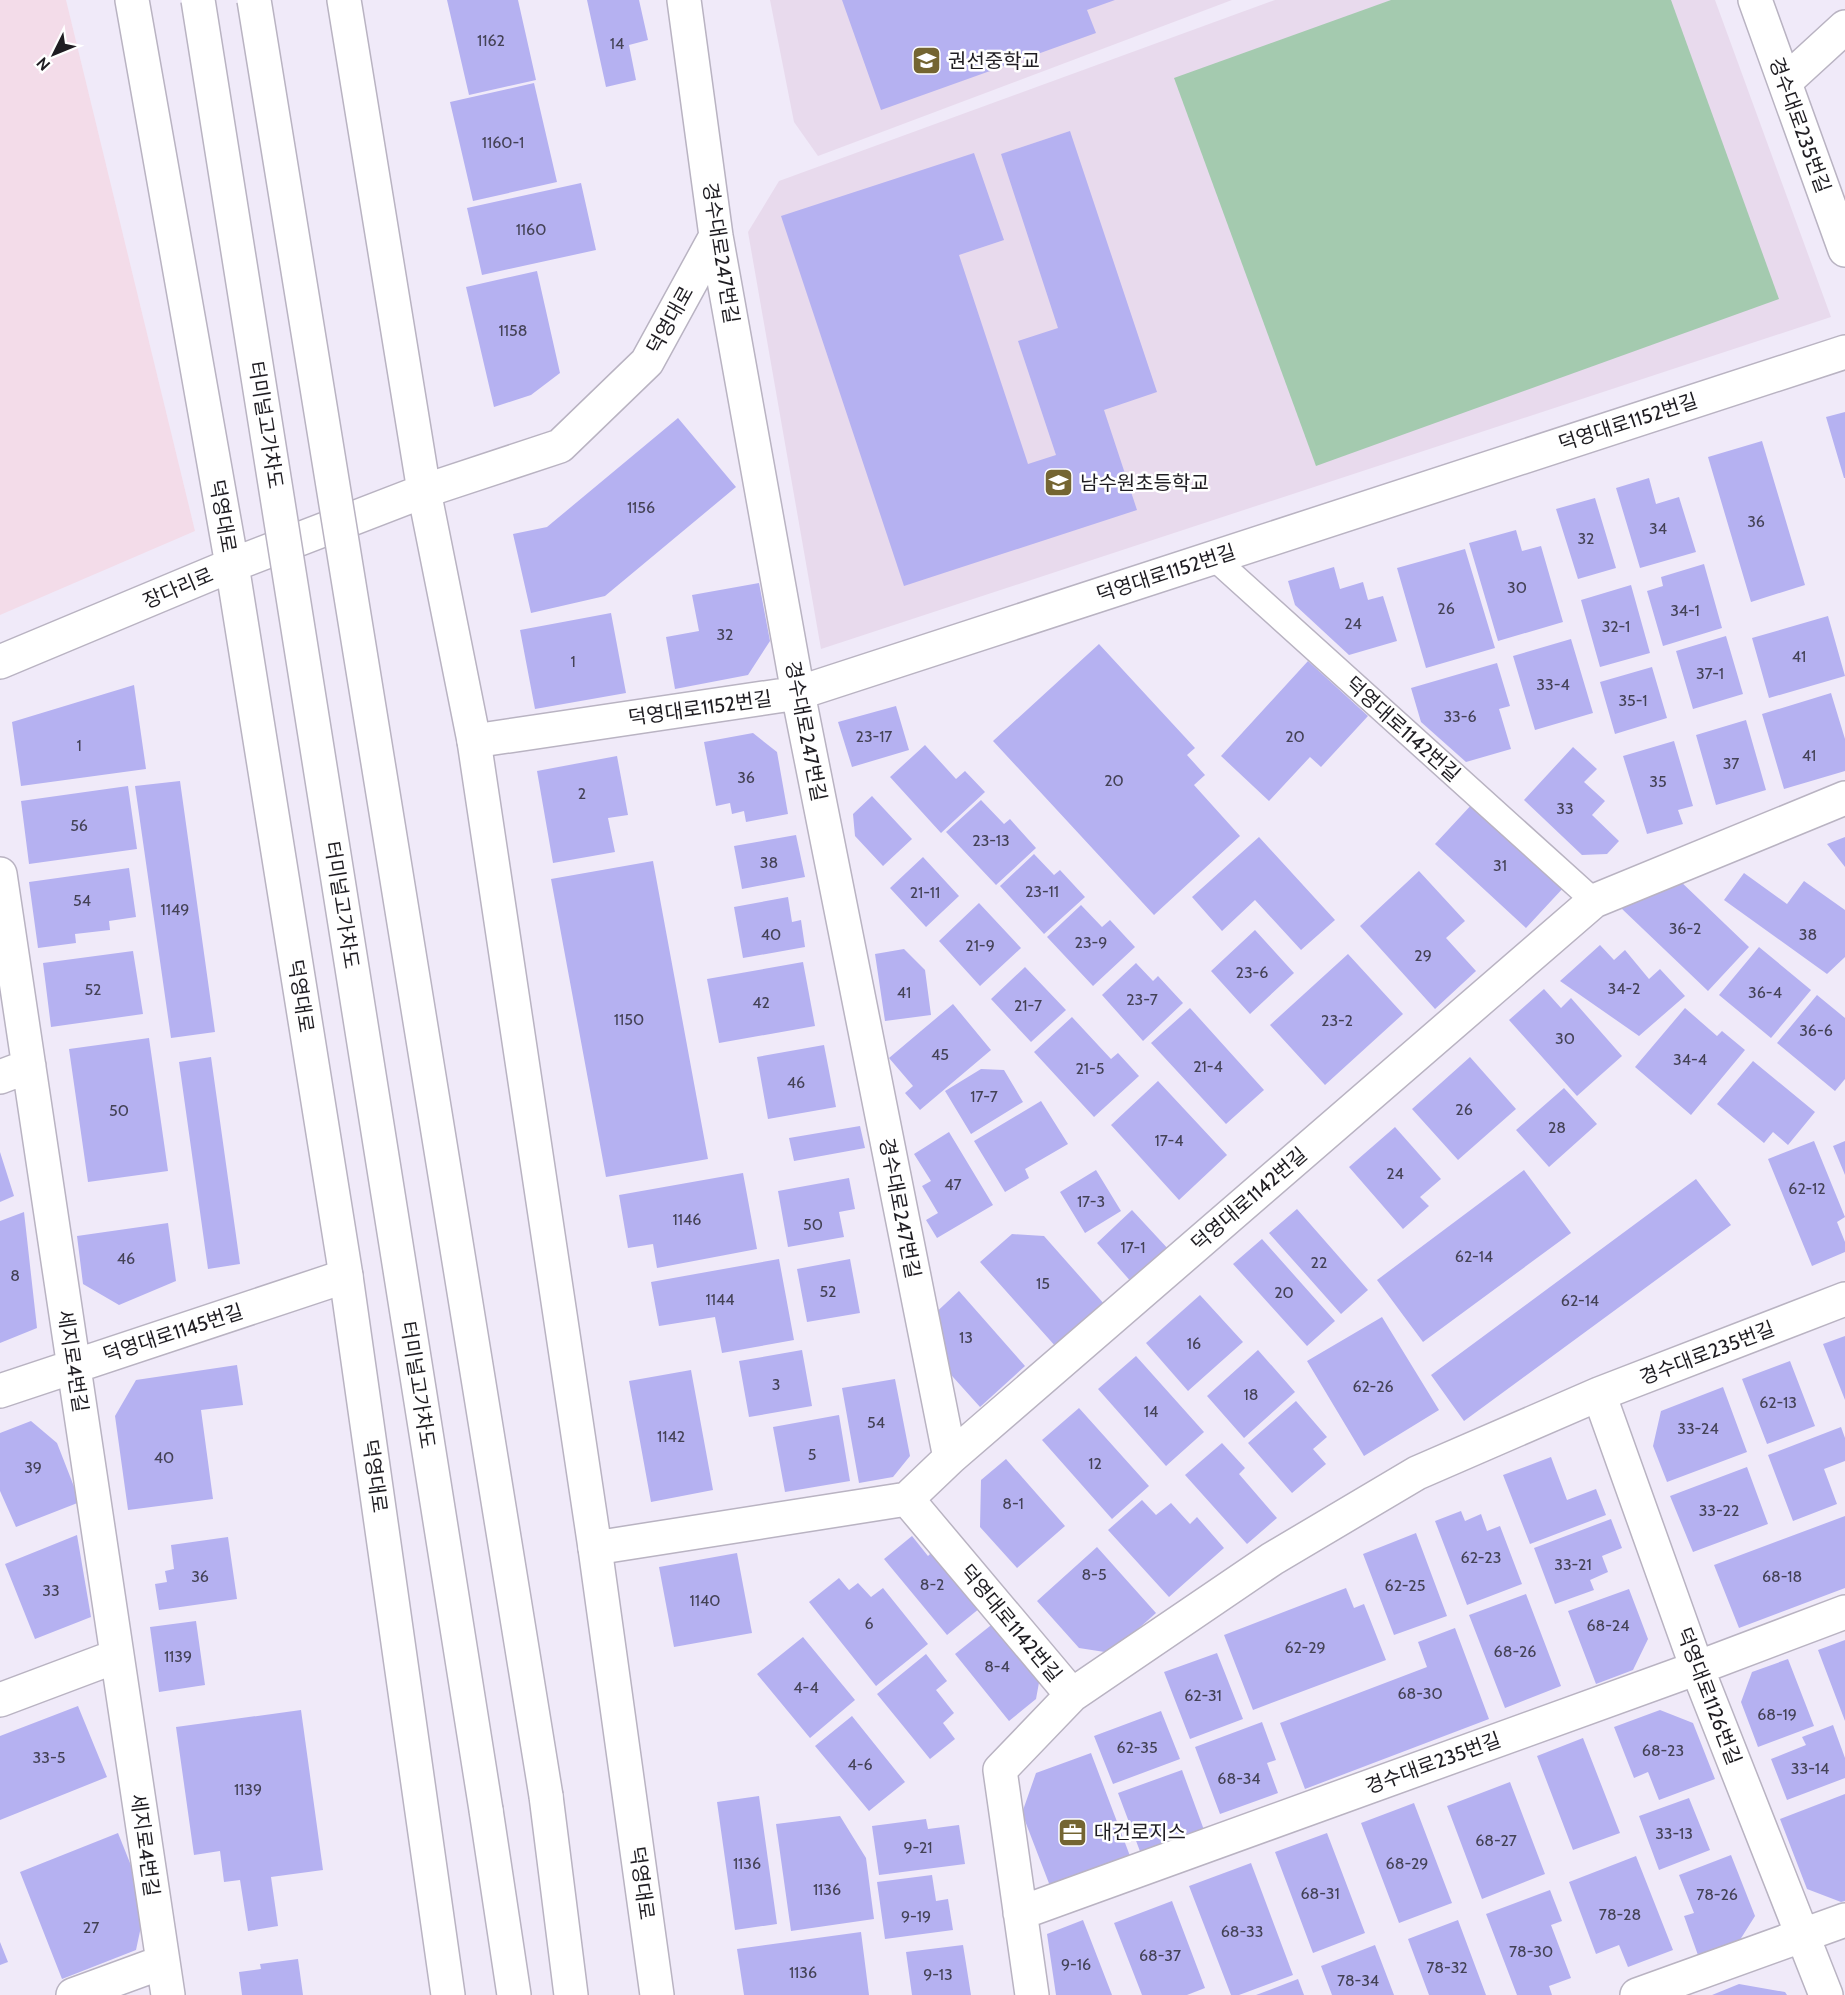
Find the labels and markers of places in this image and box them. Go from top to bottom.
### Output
school or university icon: 권선중학교 [911,45,943,77]
place label: 권선중학교 [948,49,1040,73]
school or university icon: 남수원초등학교 [1043,467,1075,499]
place label: 남수원초등학교 [1080,471,1209,495]
office icon: 대건로지스 [1057,1816,1089,1848]
place label: 대건로지스 [1094,1820,1186,1844]

